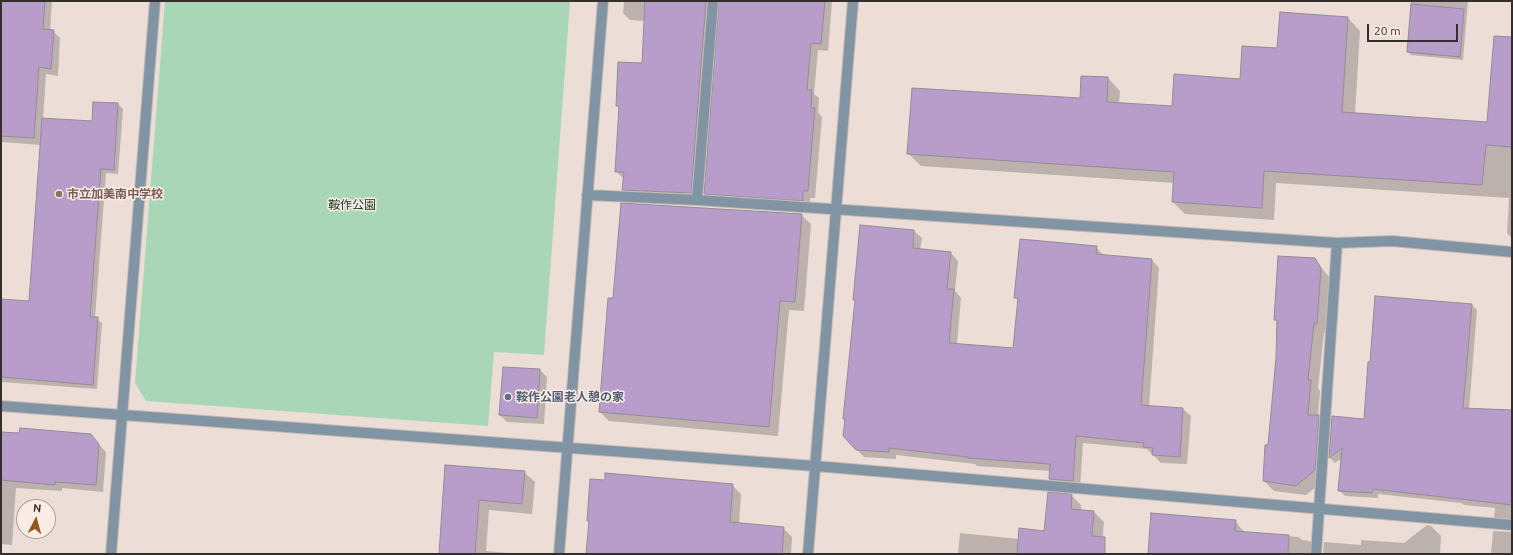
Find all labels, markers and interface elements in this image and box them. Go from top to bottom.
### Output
scale bar [1369,16,1460,42]
text: 20 m [1374,24,1401,37]
place label: 市立加美南中学校 [67,187,163,201]
marker: 市立加美南中学校 [54,189,64,199]
park label: 鞍作公園 [328,198,376,212]
place label: 鞍作公園老人憩の家 [516,390,624,404]
marker: 鞍作公園老人憩の家 [503,392,513,402]
north arrow [16,499,56,539]
text: N [32,502,42,514]

